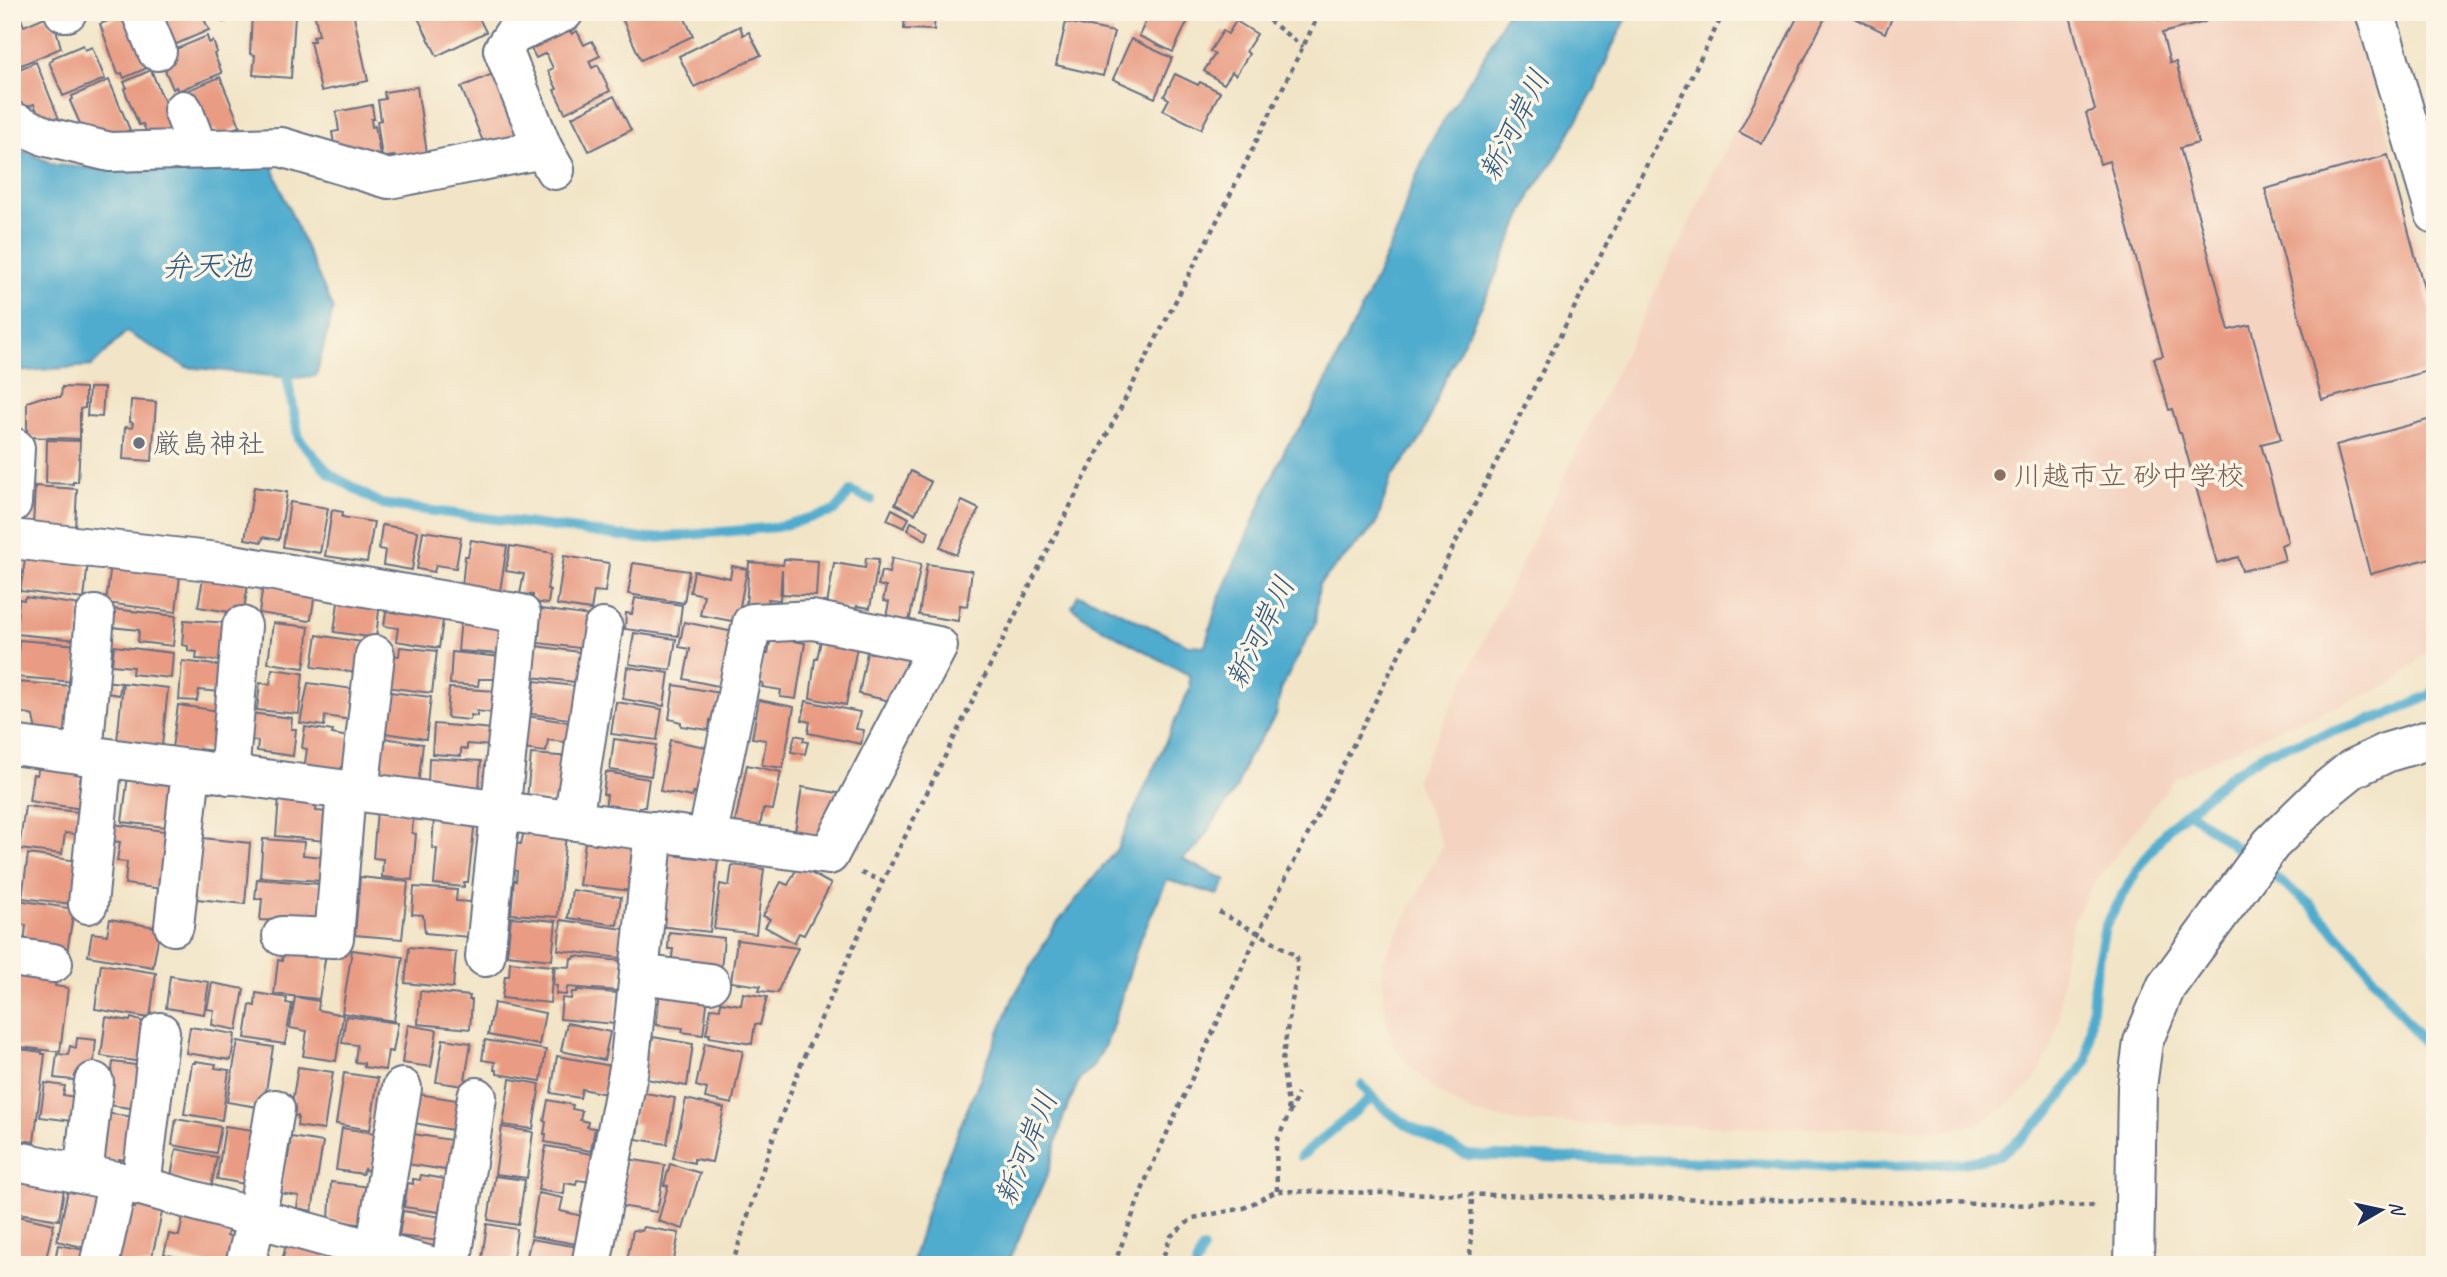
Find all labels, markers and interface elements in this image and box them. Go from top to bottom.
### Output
water label: 新河岸川 [1470,63,1558,187]
water label: 弁天池 [162,247,253,285]
place label: 厳島神社 [153,426,265,461]
marker: 厳島神社 [131,435,147,451]
place label: 川越市立 砂中学校 [2014,458,2245,493]
marker: 川越市立 砂中学校 [1992,467,2008,483]
water label: 新河岸川 [1217,570,1303,694]
water label: 新河岸川 [986,1085,1066,1211]
north arrow [2346,1176,2416,1246]
text: N [2384,1200,2410,1218]

